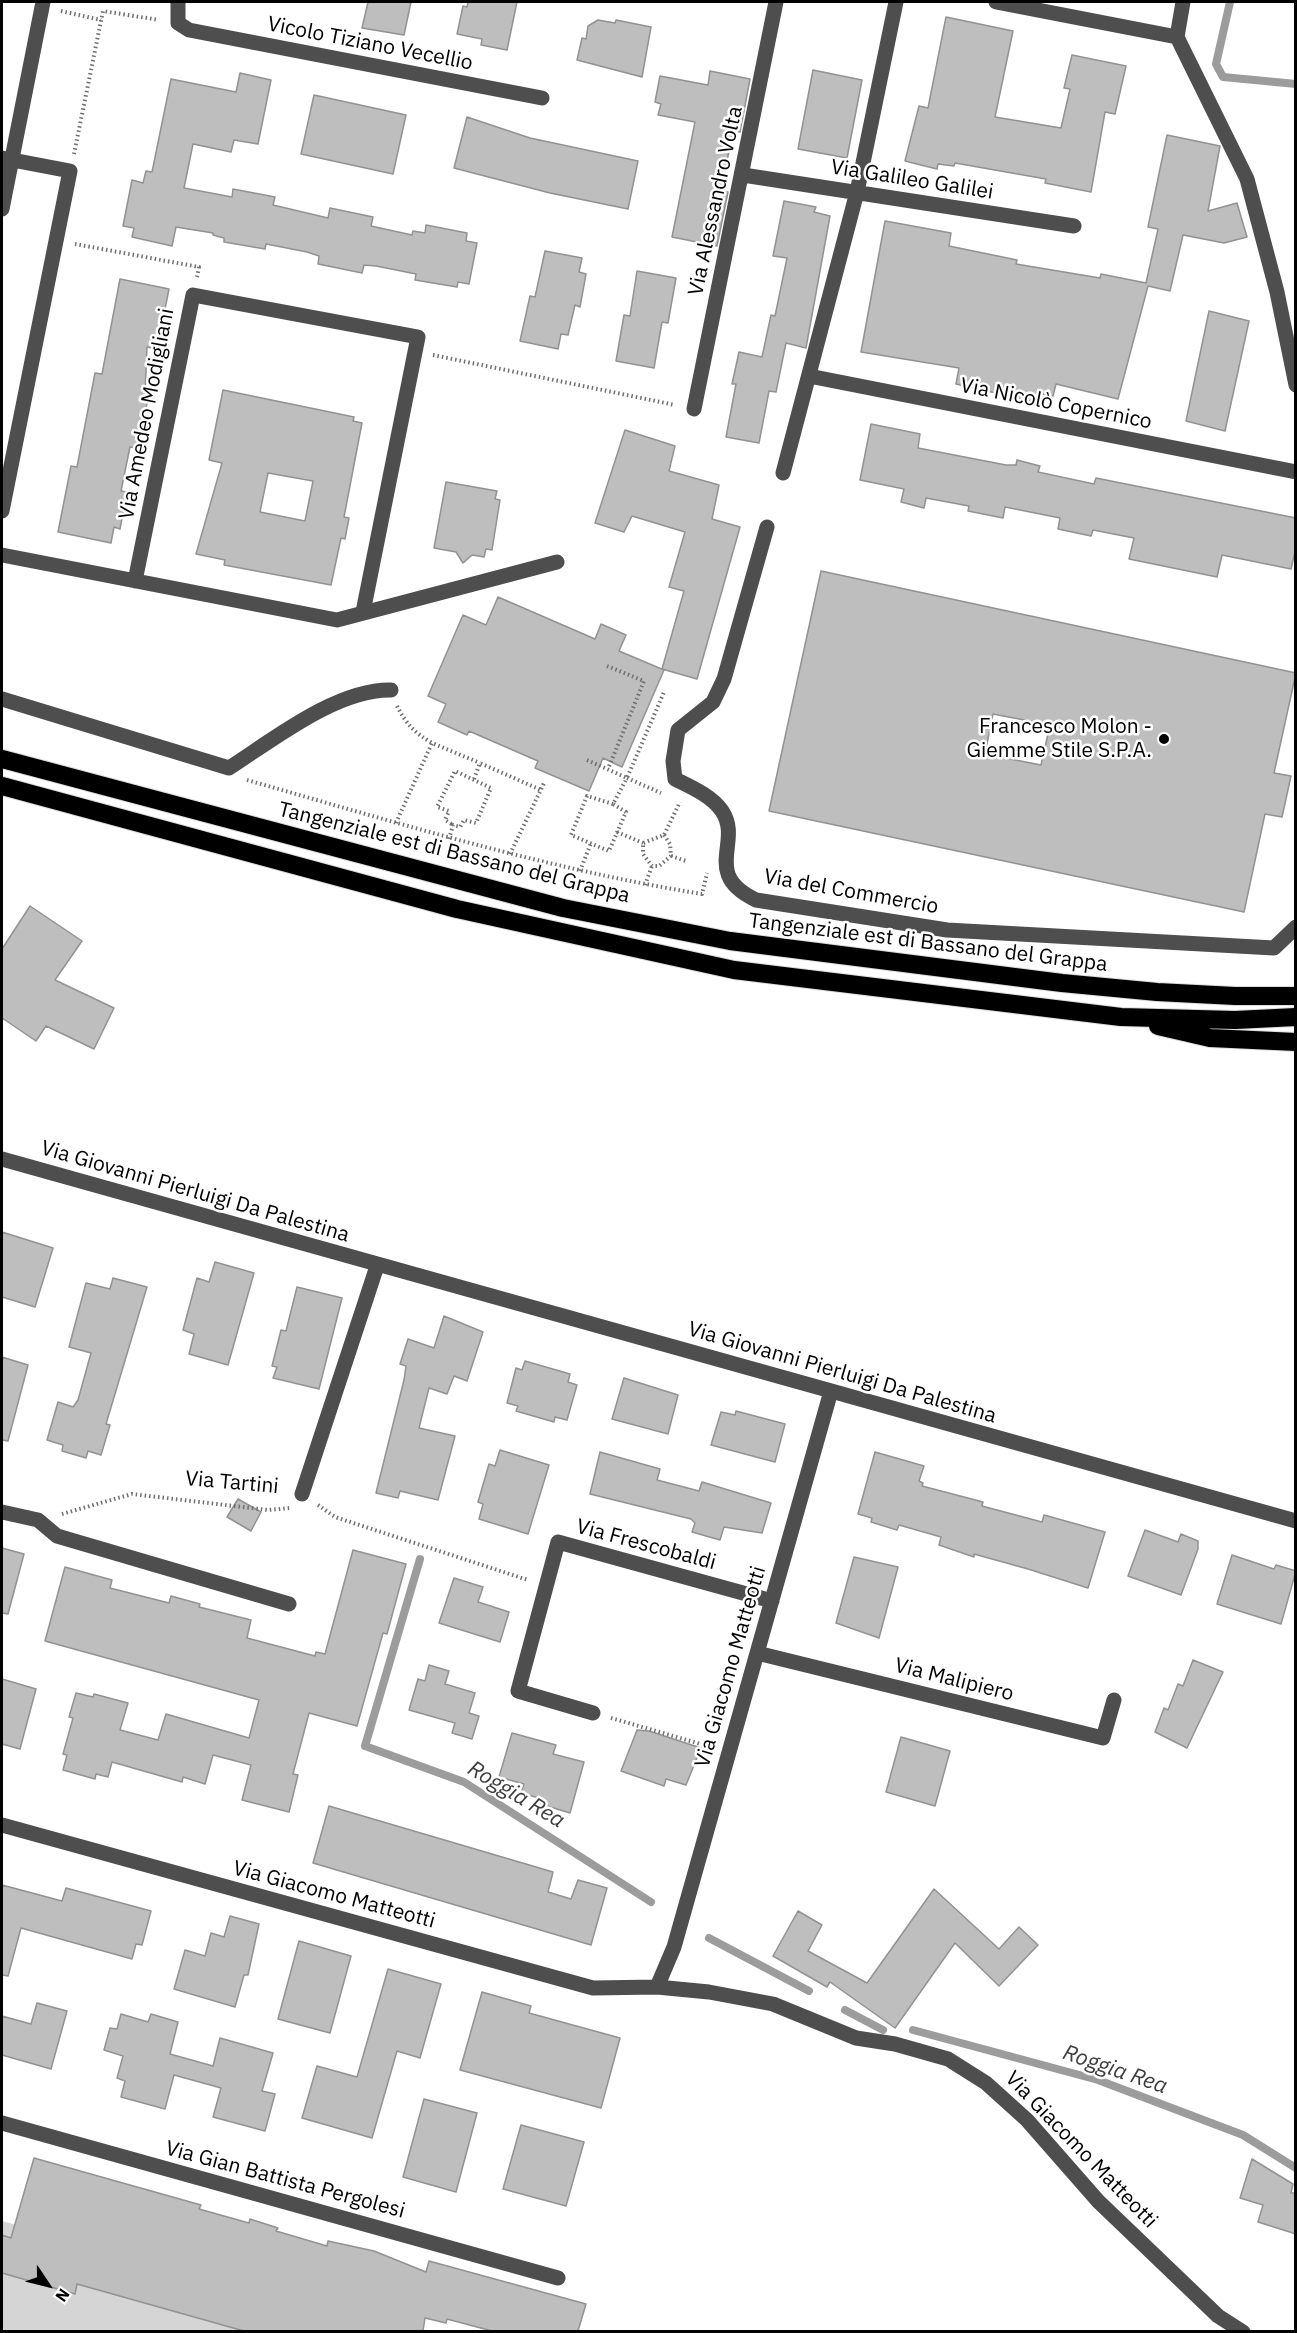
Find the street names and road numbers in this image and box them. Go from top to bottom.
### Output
street label: Vicolo Tiziano Vecellio [265,12,475,76]
street label: Via Alessandro Volta [684,104,748,298]
street label: Via Galileo Galilei [829,155,995,205]
street label: Via Amedeo Modigliani [114,306,180,522]
street label: Via Nicolò Copernico [958,373,1154,435]
street label: Tangenziale est di Bassano del Grappa [276,797,632,909]
street label: Via del Commercio [762,864,940,920]
street label: Tangenziale est di Bassano del Grappa [747,908,1109,978]
street label: Via Giovanni Pierluigi Da Palestina [38,1136,352,1248]
street label: Via Giovanni Pierluigi Da Palestina [685,1317,999,1429]
street label: Via Tartini [184,1466,280,1500]
street label: Via Frescobaldi [573,1514,719,1576]
street label: Via Giacomo Matteotti [690,1563,772,1771]
street label: Via Malipiero [892,1653,1016,1707]
street label: Via Giacomo Matteotti [230,1856,438,1934]
street label: Via Giacomo Matteotti [1000,2066,1162,2234]
street label: Via Gian Battista Pergolesi [162,2136,408,2224]

